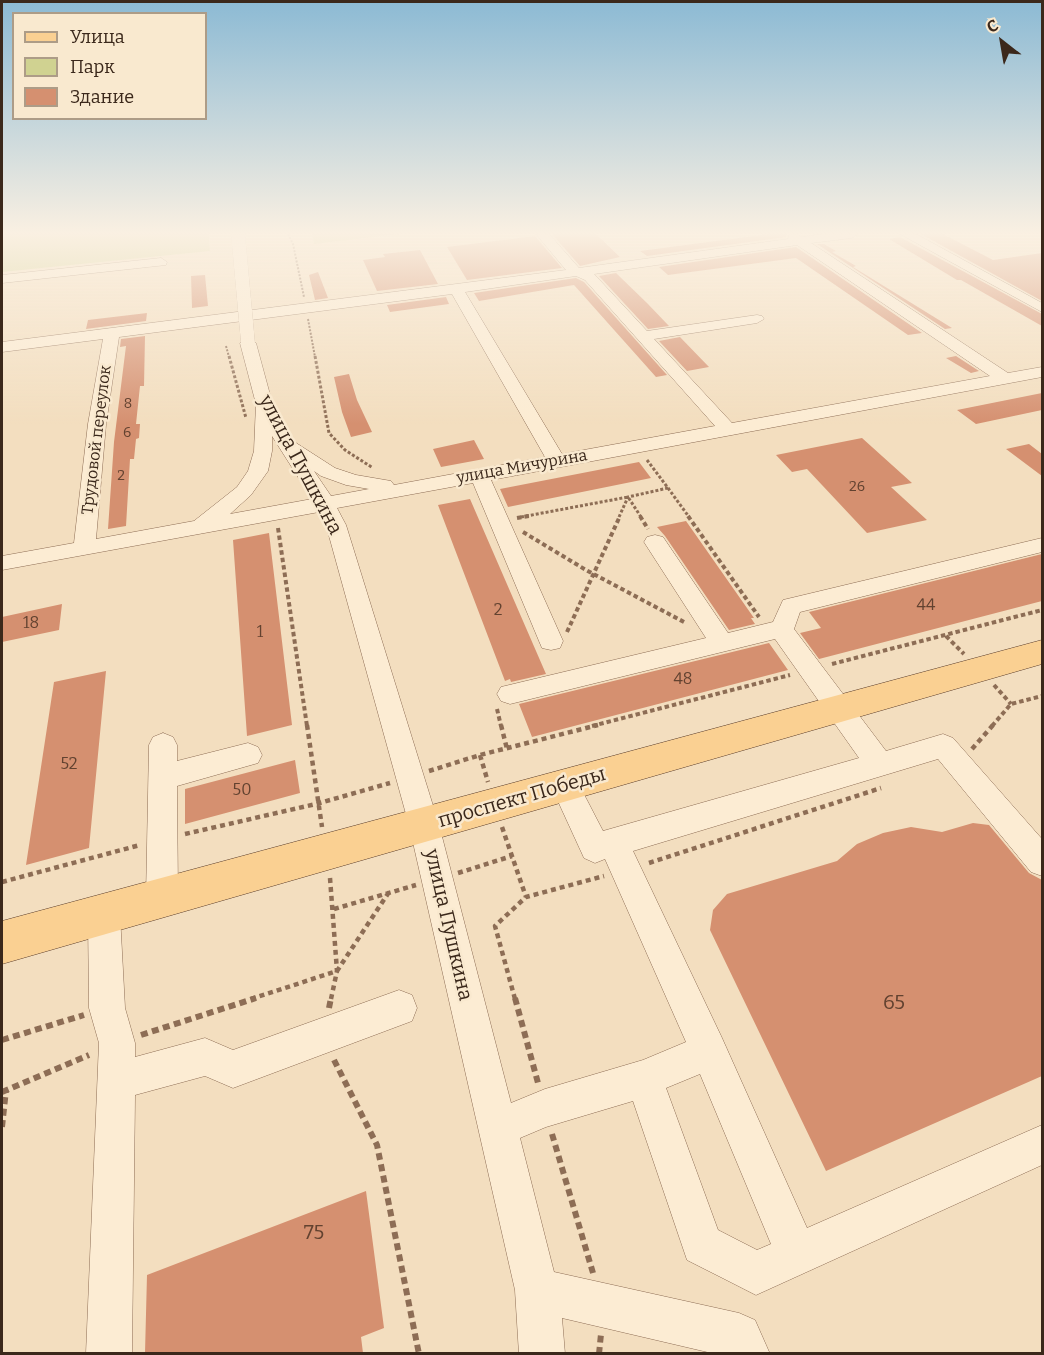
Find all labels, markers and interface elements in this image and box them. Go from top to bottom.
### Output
legend [12,12,207,120]
north arrow [972,12,1032,72]
text: С [983,15,1002,37]
text: Улица [70,26,125,48]
text: Парк [70,56,115,78]
text: Здание [70,86,134,108]
street label: Трудовой переулок [78,364,116,516]
street label: улица Пушкина [253,391,347,539]
house number: 8 [124,396,132,412]
house number: 6 [123,425,131,441]
street label: улица Мичурина [455,446,589,488]
house number: 2 [117,468,125,484]
house number: 26 [849,479,865,495]
house number: 44 [917,596,935,616]
house number: 2 [494,601,502,621]
house number: 18 [23,614,39,634]
house number: 1 [257,623,263,643]
house number: 48 [674,670,692,690]
house number: 52 [61,755,77,775]
street label: проспект Победы [435,763,609,833]
house number: 50 [233,781,251,801]
street label: улица Пушкина [419,847,477,1003]
house number: 65 [883,991,905,1015]
house number: 75 [304,1221,324,1245]

